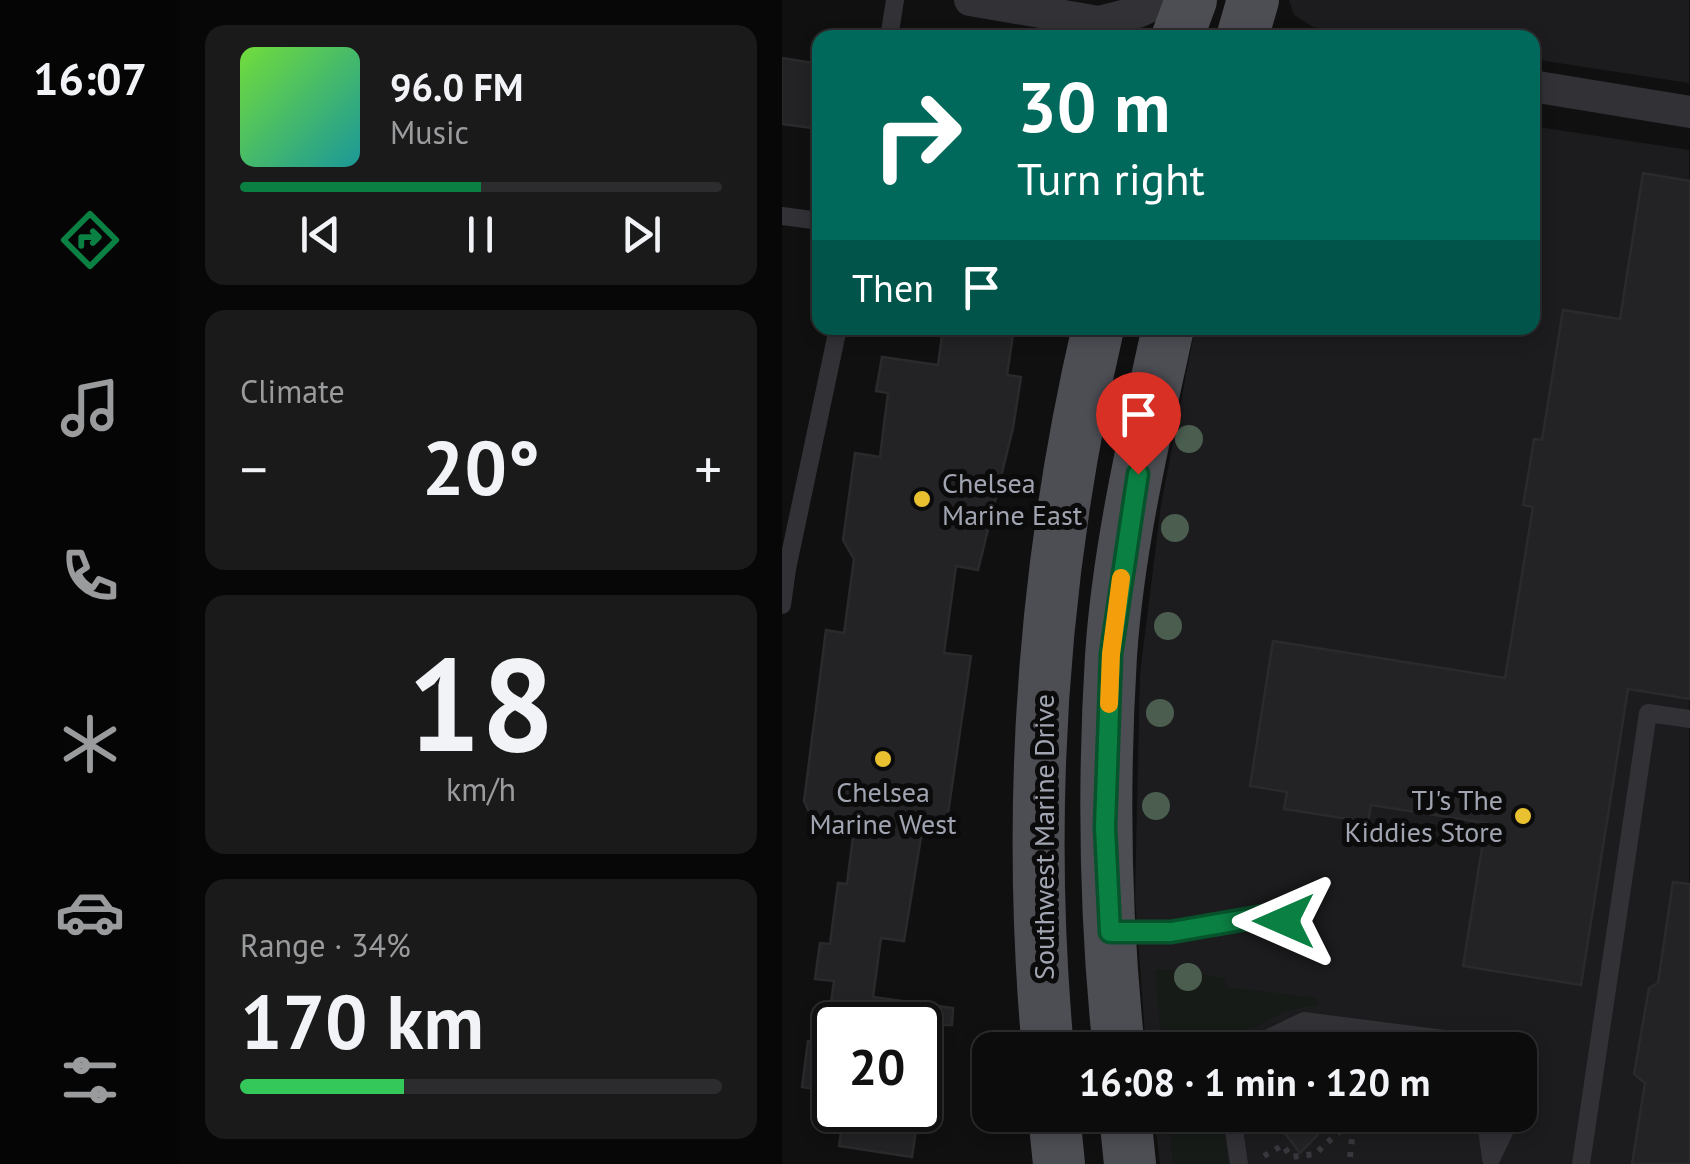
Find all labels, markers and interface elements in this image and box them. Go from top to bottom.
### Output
text: 16:07 [33,49,147,107]
text: 30 m [1017,61,1170,151]
text: 96.0 FM [390,62,523,111]
icon: right [852,70,982,200]
text: Music [390,111,469,153]
text: Turn right [1017,149,1205,207]
icon: directions [55,205,125,275]
icon: previous [293,207,348,262]
icon: pause [453,207,508,262]
icon: next [614,207,669,262]
icon: arrive [954,260,1009,315]
text: Then [852,263,934,312]
text: Climate [240,370,345,412]
pin [1096,372,1181,475]
icon: music [55,373,125,443]
icon: arrive [1111,387,1166,442]
text: 20° [422,419,540,516]
text: − [240,433,268,504]
text: + [694,433,722,504]
place label: Chelsea Marine East [942,464,1083,533]
marker: Chelsea Marine East [911,488,933,510]
icon: phone [55,541,125,611]
text: 18 [407,619,555,787]
street label: Southwest Marine Drive [1025,694,1062,980]
icon: climate [55,709,125,779]
marker: Chelsea Marine West [872,748,894,770]
text: km/h [446,768,516,810]
place label: Chelsea Marine West [809,773,957,842]
place label: TJ's The Kiddies Store [1344,781,1503,850]
marker: TJ's The Kiddies Store [1512,805,1534,827]
position arrow [1232,869,1336,973]
icon: car [55,877,125,947]
text: Range · 34% [240,924,411,966]
text: 170 km [240,973,484,1070]
speed limit sign: 20 [812,1002,942,1132]
icon: filters [55,1045,125,1115]
text: 16:08 · 1 min · 120 m [1079,1057,1430,1106]

